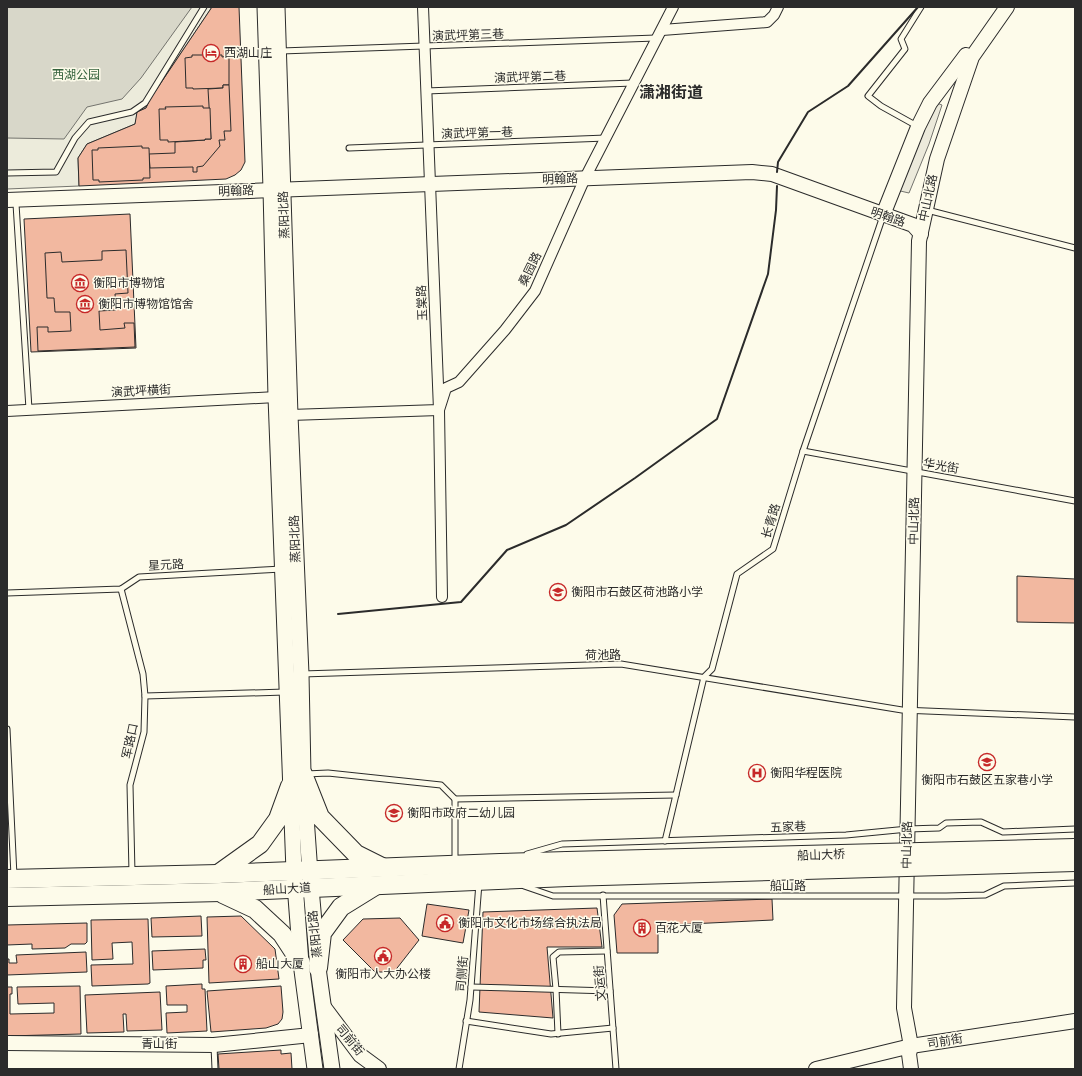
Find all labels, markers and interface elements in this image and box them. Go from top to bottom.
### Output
street label: 演武坪第三巷 [432,27,504,43]
hotel icon: 西湖山庄 [201,43,221,63]
place label: 西湖山庄 [224,46,272,60]
park label: 西湖公园 [52,68,100,82]
street label: 演武坪第二巷 [494,69,566,85]
district label: 潇湘街道 [639,83,703,102]
street label: 演武坪第一巷 [441,125,513,141]
street label: 明翰路 [542,171,578,187]
street label: 中山北路 [916,173,940,223]
street label: 明翰路 [218,183,254,199]
street label: 蒸阳北路 [276,191,292,239]
street label: 明翰路 [869,205,907,229]
street label: 桑园路 [516,250,544,288]
museum icon: 衡阳市博物馆 [70,273,90,293]
place label: 衡阳市博物馆 [93,276,165,290]
street label: 玉棠路 [414,285,430,321]
museum icon: 衡阳市博物馆馆舍 [75,294,95,314]
place label: 衡阳市博物馆馆舍 [98,297,194,311]
street label: 演武坪横街 [111,382,171,400]
street label: 华光街 [922,456,960,476]
street label: 中山北路 [907,497,921,545]
street label: 长青路 [759,502,783,540]
street label: 蒸阳北路 [287,515,303,563]
street label: 星元路 [148,557,184,573]
school or university icon: 衡阳市石鼓区荷池路小学 [548,582,568,602]
place label: 衡阳市石鼓区荷池路小学 [571,585,703,599]
street label: 荷池路 [585,648,621,662]
street label: 军路口 [119,722,141,760]
school or university icon: 衡阳市石鼓区五家巷小学 [977,752,997,772]
hospital icon: 衡阳华程医院 [747,763,767,783]
place label: 衡阳华程医院 [770,766,842,780]
place label: 衡阳市石鼓区五家巷小学 [921,773,1053,787]
school or university icon: 衡阳市政府二幼儿园 [384,803,404,823]
place label: 衡阳市政府二幼儿园 [407,806,515,820]
street label: 五家巷 [770,819,806,835]
street label: 中山北路 [900,821,914,869]
street label: 船山大桥 [797,847,845,863]
street label: 船山路 [770,879,806,893]
street label: 船山大道 [263,881,311,897]
street label: 蒸阳北路 [306,909,324,959]
public building icon: 衡阳市文化市场综合执法局 [435,913,455,933]
place label: 衡阳市文化市场综合执法局 [458,916,602,930]
building icon: 百花大厦 [632,918,652,938]
place label: 百花大厦 [655,921,703,935]
public building icon: 衡阳市人大办公楼 [373,946,393,966]
building icon: 船山大厦 [233,954,253,974]
street label: 司侧街 [453,955,471,993]
place label: 船山大厦 [256,957,304,971]
street label: 文运街 [592,965,608,1001]
place label: 衡阳市人大办公楼 [335,967,431,981]
street label: 司前街 [333,1022,367,1058]
street label: 司前街 [926,1031,964,1051]
street label: 青山街 [141,1037,177,1051]

